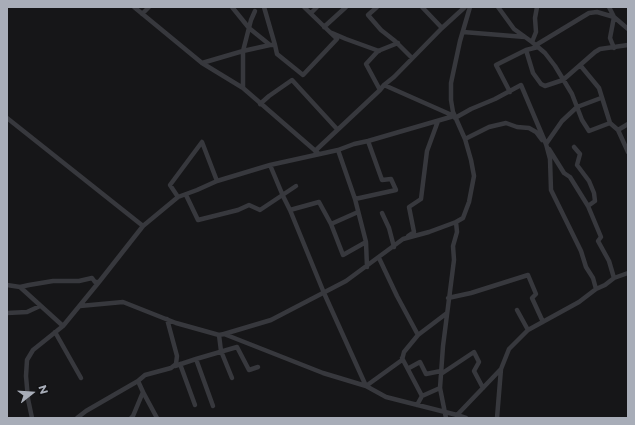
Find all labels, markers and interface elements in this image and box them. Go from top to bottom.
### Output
north arrow [12,373,52,413]
text: N [35,383,51,396]

